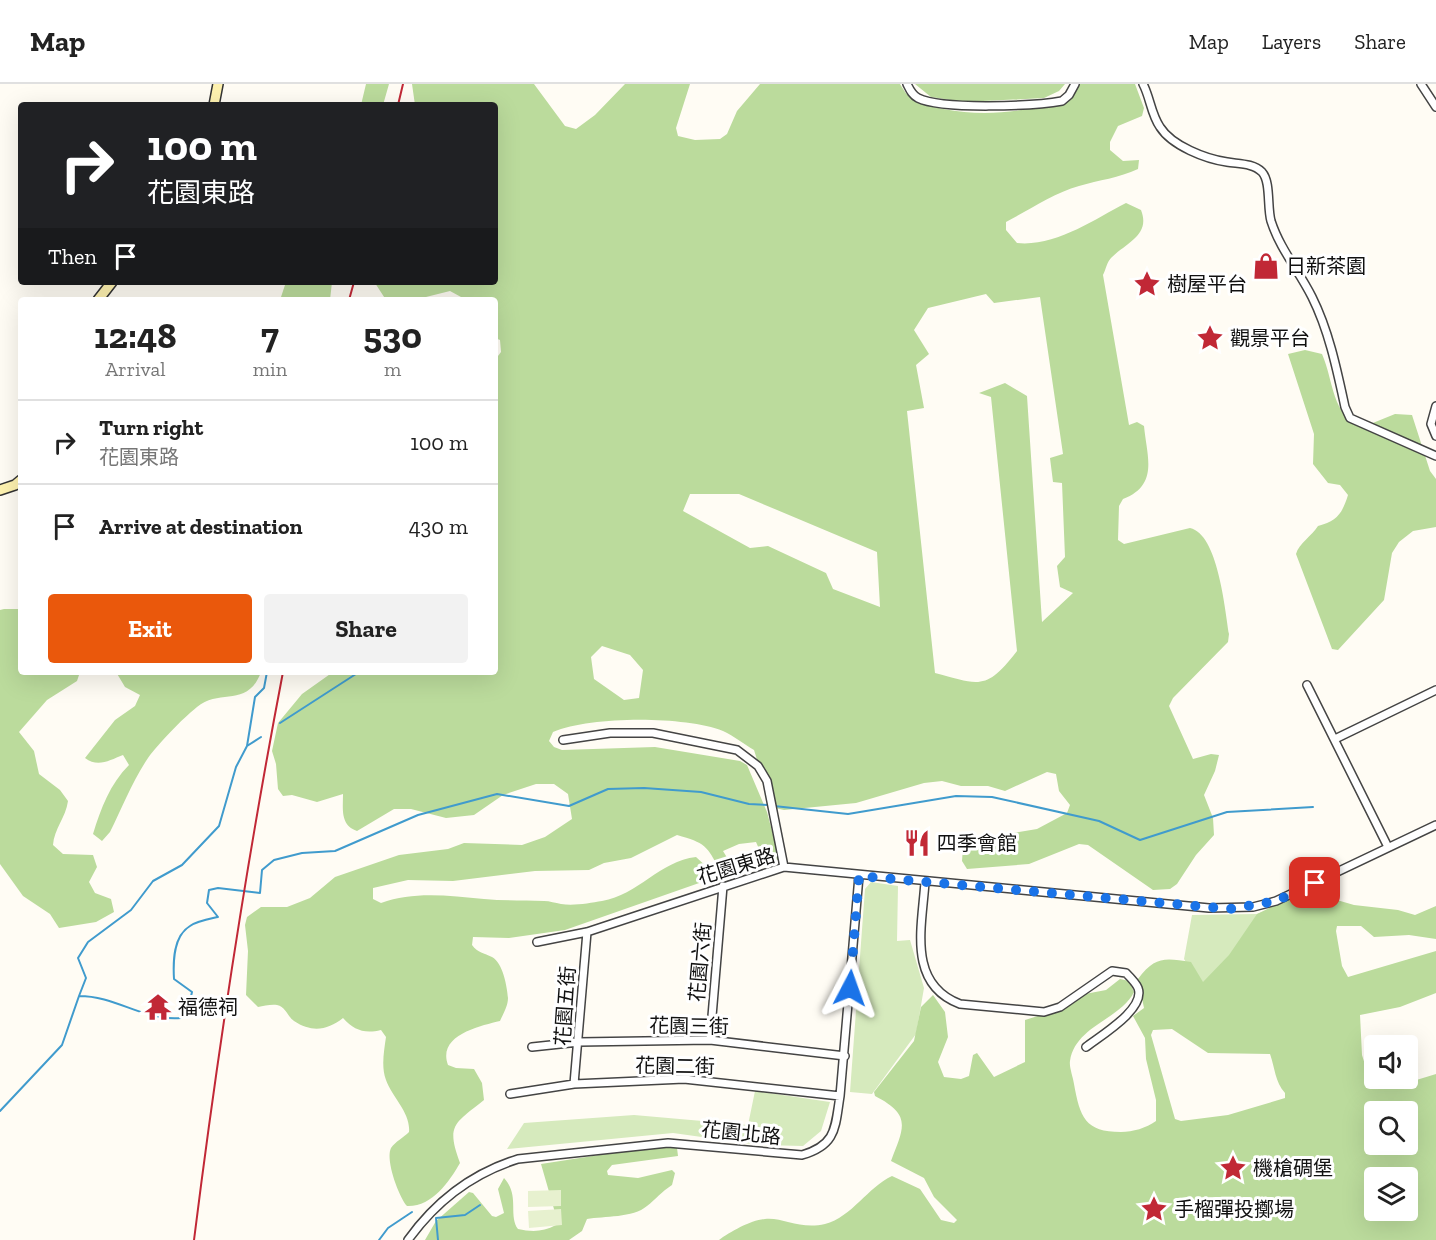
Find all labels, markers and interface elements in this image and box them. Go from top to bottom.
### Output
text: Map [30,25,85,58]
text: Map [1189,29,1229,54]
text: Layers [1262,29,1321,54]
text: Share [1354,29,1406,54]
text: 100 m [147,120,257,171]
icon: right [48,126,126,204]
text: 花園東路 [147,177,255,209]
icon: arrive [109,240,142,273]
text: Then [48,243,97,270]
shop icon: 日新茶園 [1251,251,1281,281]
place label: 日新茶園 [1286,254,1366,278]
place icon: 樹屋平台 [1132,269,1162,299]
place label: 樹屋平台 [1167,272,1247,296]
text: 12:48 [94,314,177,357]
text: 7 [261,314,279,357]
text: 530 [363,314,422,357]
place icon: 觀景平台 [1195,323,1225,353]
place label: 觀景平台 [1230,326,1310,350]
text: Arrival [105,357,166,381]
text: min [253,357,287,381]
text: m [384,357,401,381]
text: Turn right [99,414,203,441]
icon: right [48,426,81,459]
text: 100 m [410,429,468,456]
text: 花園東路 [99,445,179,469]
icon: arrive [48,510,81,543]
text: Arrive at destination [99,513,302,540]
text: 430 m [409,513,468,540]
button: Exit [48,594,252,663]
button: Share [264,594,468,663]
restaurant icon: 四季會館 [902,828,932,858]
place label: 四季會館 [937,831,1017,855]
street label: 花園東路 [694,843,778,889]
pin [1289,857,1340,908]
icon: arrive [1298,866,1331,899]
street label: 花園六街 [685,921,715,1003]
position arrow [818,956,882,1020]
street label: 花園五街 [550,965,580,1047]
temple icon: 福德祠 [143,992,173,1022]
place label: 福德祠 [178,995,238,1019]
street label: 花園三街 [649,1013,729,1039]
map controls [1364,1035,1418,1221]
button: sound [1364,1035,1418,1089]
street label: 花園二街 [635,1053,715,1079]
button: search [1364,1101,1418,1155]
street label: 花園北路 [700,1117,782,1149]
place icon: 機槍碉堡 [1218,1153,1248,1183]
place label: 機槍碉堡 [1253,1156,1333,1180]
button: layers [1364,1167,1418,1221]
place icon: 手榴彈投擲場 [1139,1194,1169,1224]
place label: 手榴彈投擲場 [1174,1197,1294,1221]

